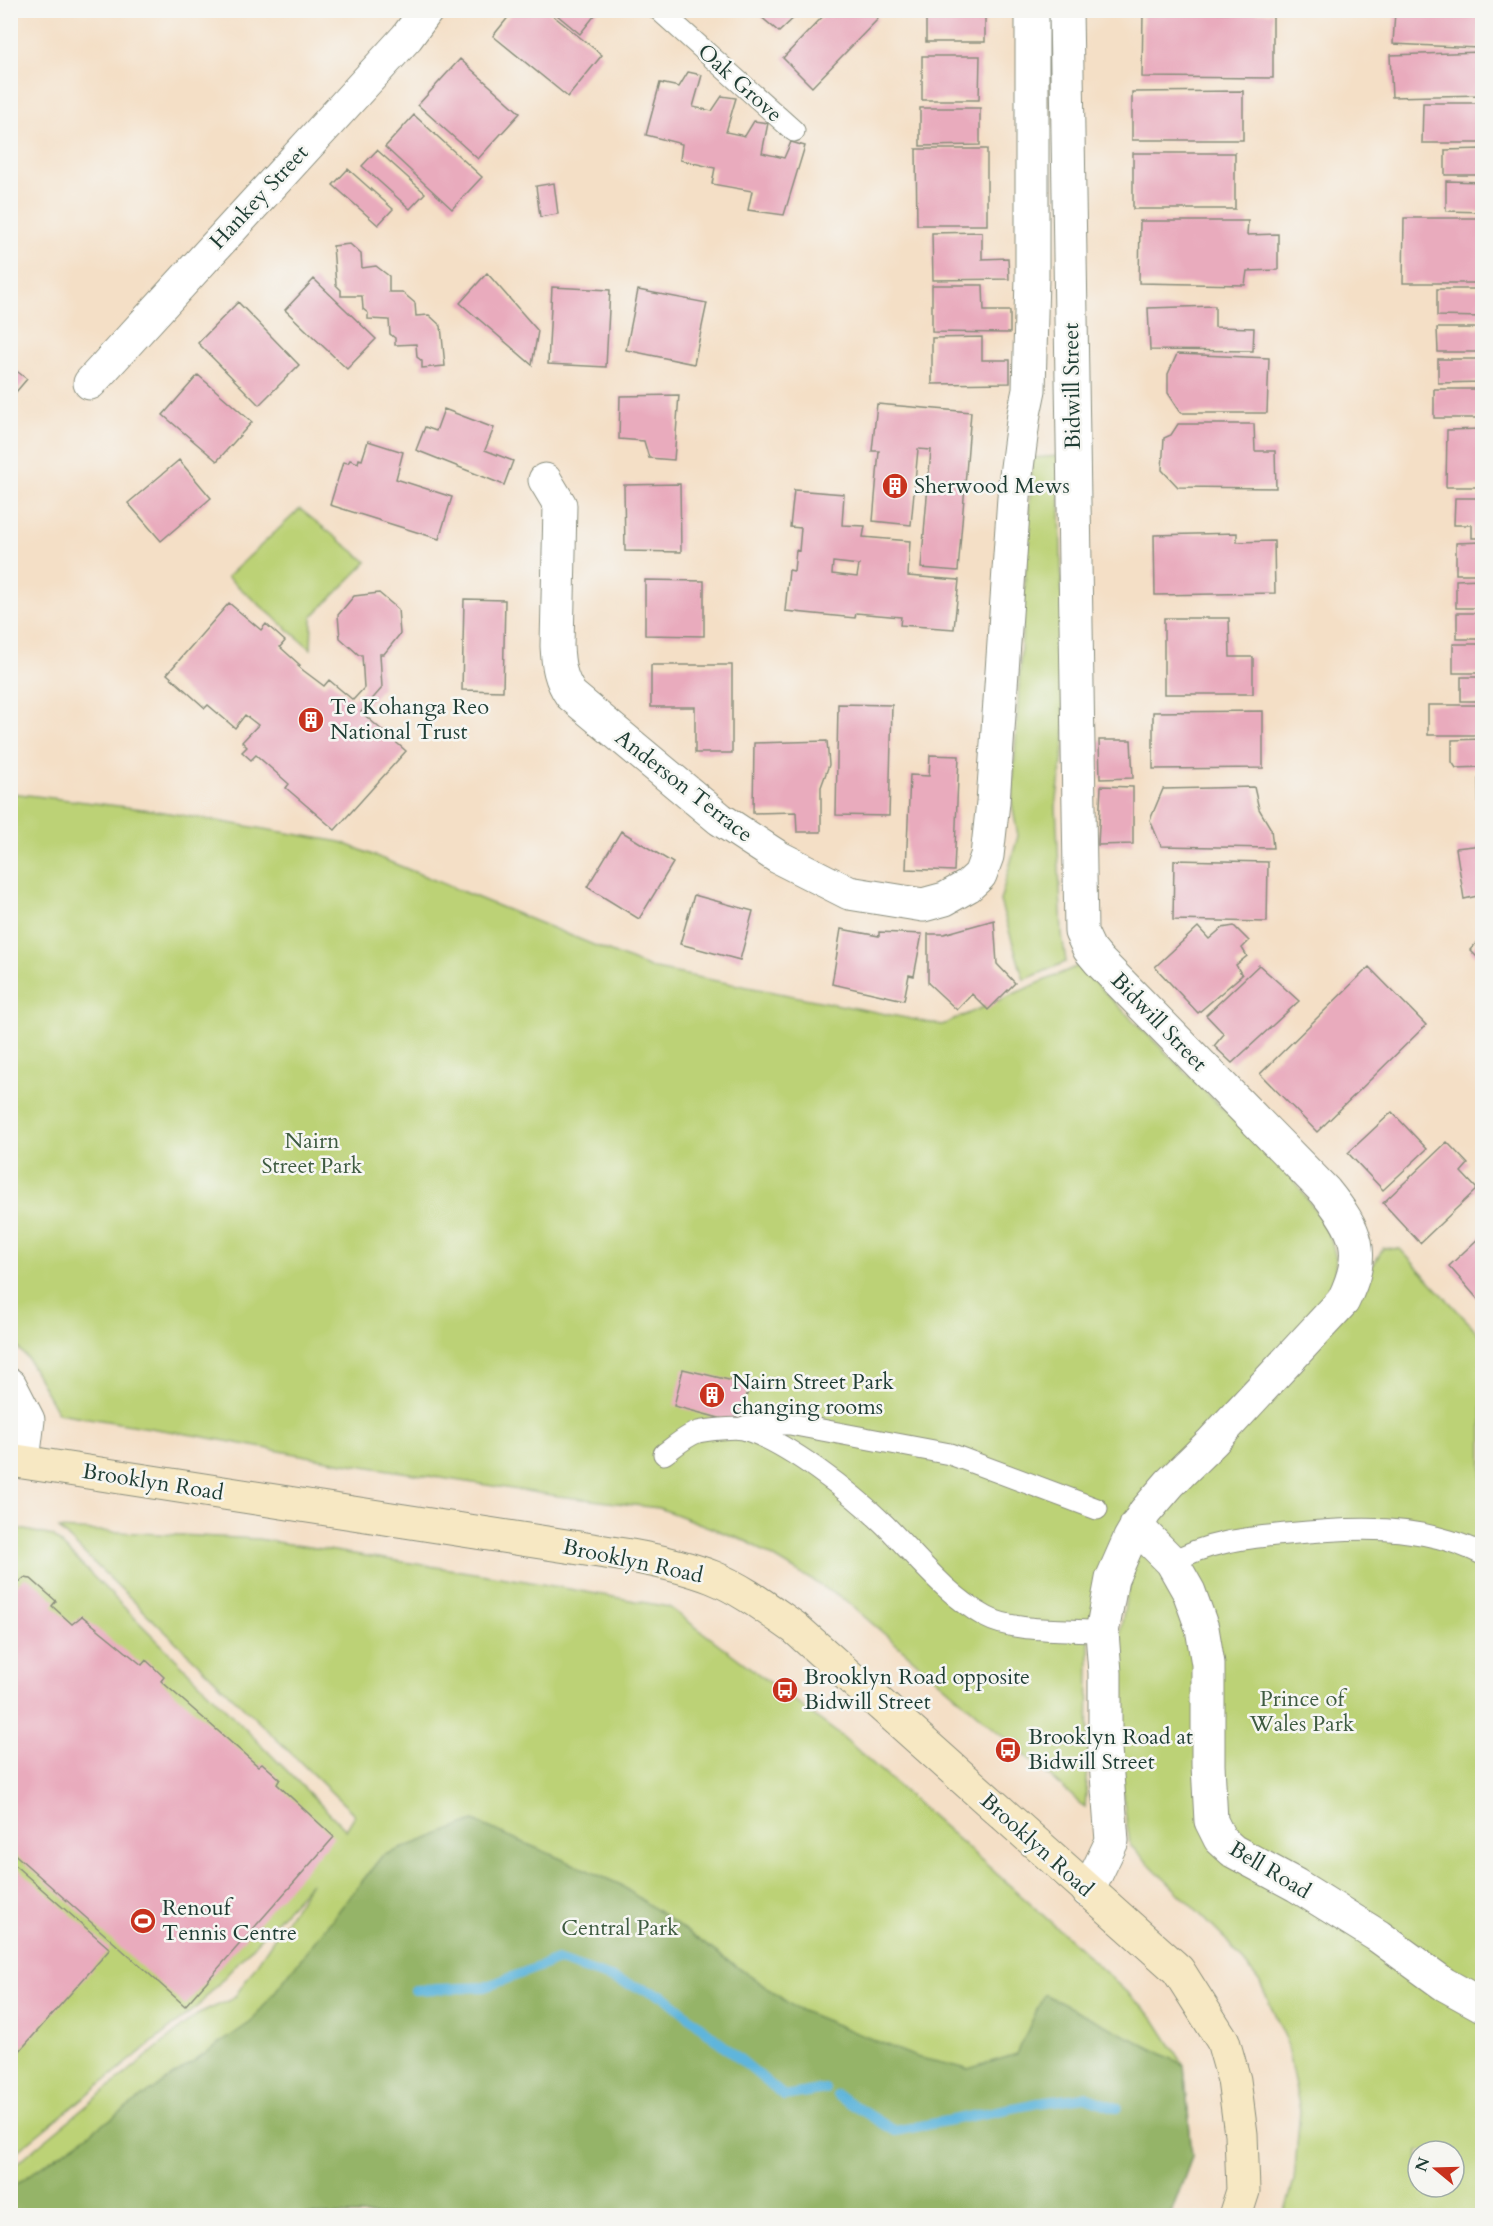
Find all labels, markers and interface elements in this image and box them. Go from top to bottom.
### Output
street label: Oak Grove [691,37,789,129]
street label: Hankey Street [203,138,315,256]
street label: Bidwill Street [1056,322,1088,450]
building icon: Sherwood Mews [880,471,910,501]
place label: Sherwood Mews [914,471,1070,501]
place label: Te Kohanga Reo National Trust [330,692,489,747]
building icon: Te Kohanga Reo National Trust [296,705,326,735]
street label: Anderson Terrace [609,723,759,849]
street label: Bidwill Street [1104,966,1214,1078]
park label: Nairn Street Park [261,1126,363,1181]
place label: Nairn Street Park changing rooms [732,1367,894,1422]
building icon: Nairn Street Park changing rooms [697,1380,727,1410]
street label: Brooklyn Road [80,1456,226,1508]
street label: Brooklyn Road [560,1532,706,1591]
place label: Brooklyn Road opposite Bidwill Street [804,1662,1030,1717]
bus stop icon: Brooklyn Road opposite Bidwill Street [770,1675,800,1705]
park label: Prince of Wales Park [1249,1684,1355,1739]
place label: Brooklyn Road at Bidwill Street [1028,1722,1193,1777]
bus stop icon: Brooklyn Road at Bidwill Street [993,1735,1023,1765]
street label: Brooklyn Road [974,1786,1100,1904]
street label: Bell Road [1224,1834,1317,1906]
place label: Renouf Tennis Centre [162,1893,297,1948]
sports icon: Renouf Tennis Centre [128,1906,158,1936]
park label: Central Park [561,1913,679,1943]
north arrow [1406,2139,1466,2199]
text: N [1410,2154,1435,2175]

